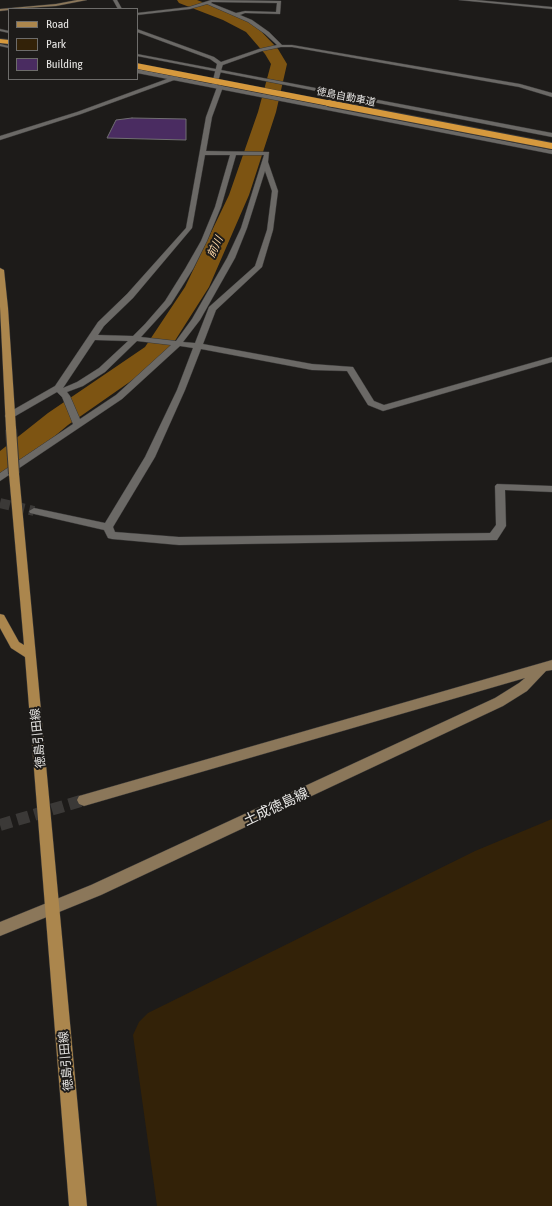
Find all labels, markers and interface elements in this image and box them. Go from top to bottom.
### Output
legend [8,8,138,80]
text: Road [46,17,69,31]
text: Park [46,37,66,51]
text: Building [46,57,83,71]
street label: 徳島自動車道 [315,85,377,109]
water label: 前川 [204,234,226,260]
street label: 徳島引田線 [28,707,48,769]
street label: 土成徳島線 [241,785,311,829]
street label: 徳島引田線 [56,1030,76,1092]

